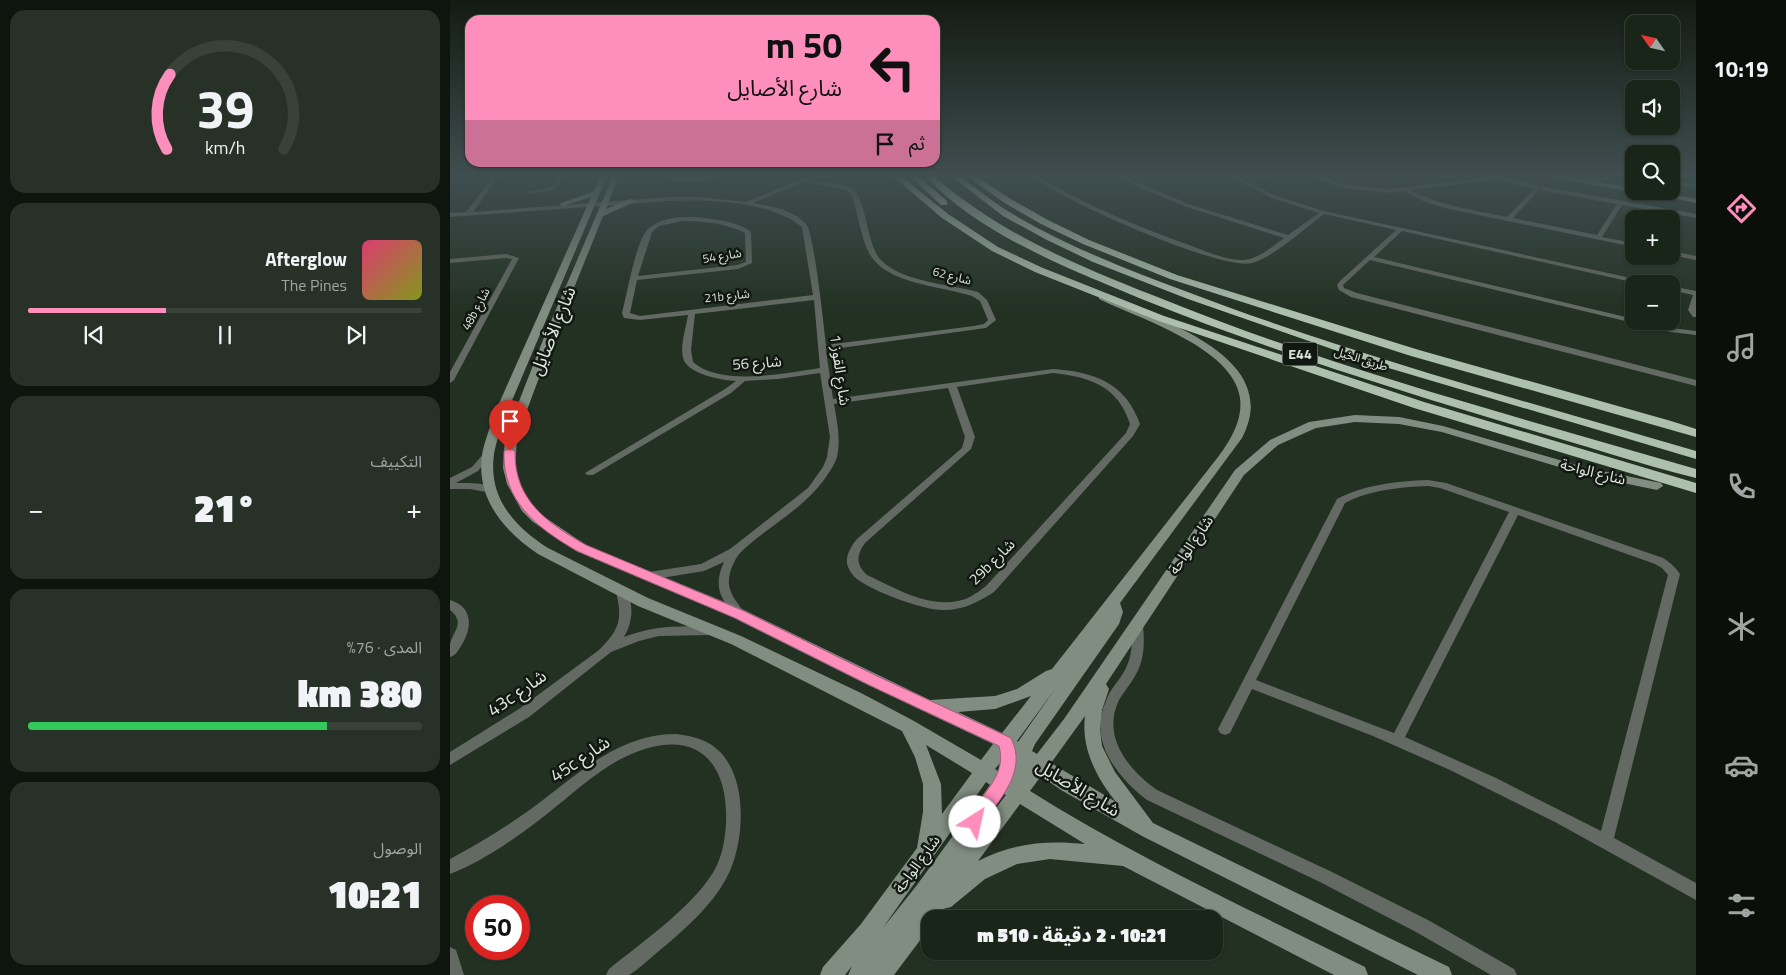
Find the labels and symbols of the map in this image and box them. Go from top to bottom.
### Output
north arrow [1625,15,1680,70]
street label: شارع 54 [701,243,743,268]
street label: شارع 62 [931,262,974,290]
street label: شارع الأصايل [522,282,584,380]
street label: 48b شارع [456,284,495,333]
street label: 21b شارع [703,284,751,307]
street label: شارع القوز 1 [823,333,857,407]
street label: طريق الخيل [1332,341,1390,376]
road number: E44 [1282,342,1318,366]
street label: شارع 56 [732,349,783,377]
pin [489,400,531,451]
street label: شارع الواحة [1558,452,1629,492]
street label: شارع الواحة [1162,510,1220,579]
street label: 29b شارع [963,533,1021,591]
street label: 43c شارع [482,662,552,724]
street label: 45c شارع [544,729,616,789]
street label: شارع الأصايل [1031,752,1125,824]
position arrow [948,795,1000,847]
street label: شارع الواحة [888,830,946,898]
speed limit sign: 50 [465,895,530,960]

